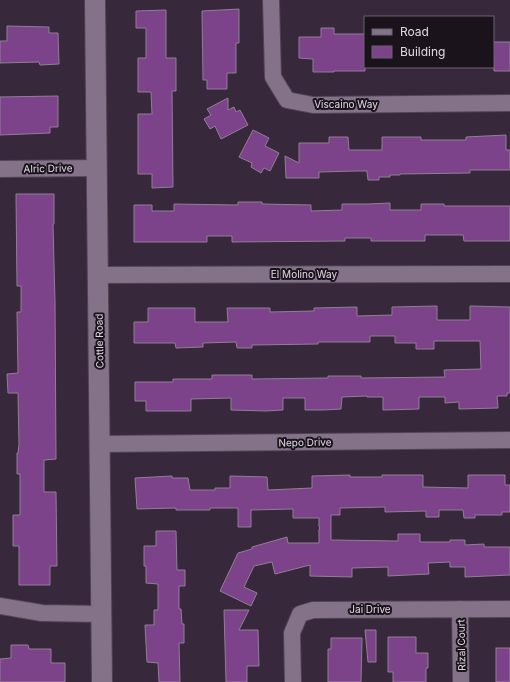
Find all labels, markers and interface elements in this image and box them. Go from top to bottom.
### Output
legend [364,16,494,68]
text: Road [400,24,429,39]
text: Building [400,44,445,59]
street label: Viscaino Way [314,98,378,110]
street label: Alric Drive [23,162,73,174]
street label: El Molino Way [271,268,338,280]
street label: Cottle Road [93,314,105,368]
street label: Nepo Drive [278,436,332,448]
street label: Jai Drive [349,603,391,615]
street label: Rizal Court [455,618,467,671]

